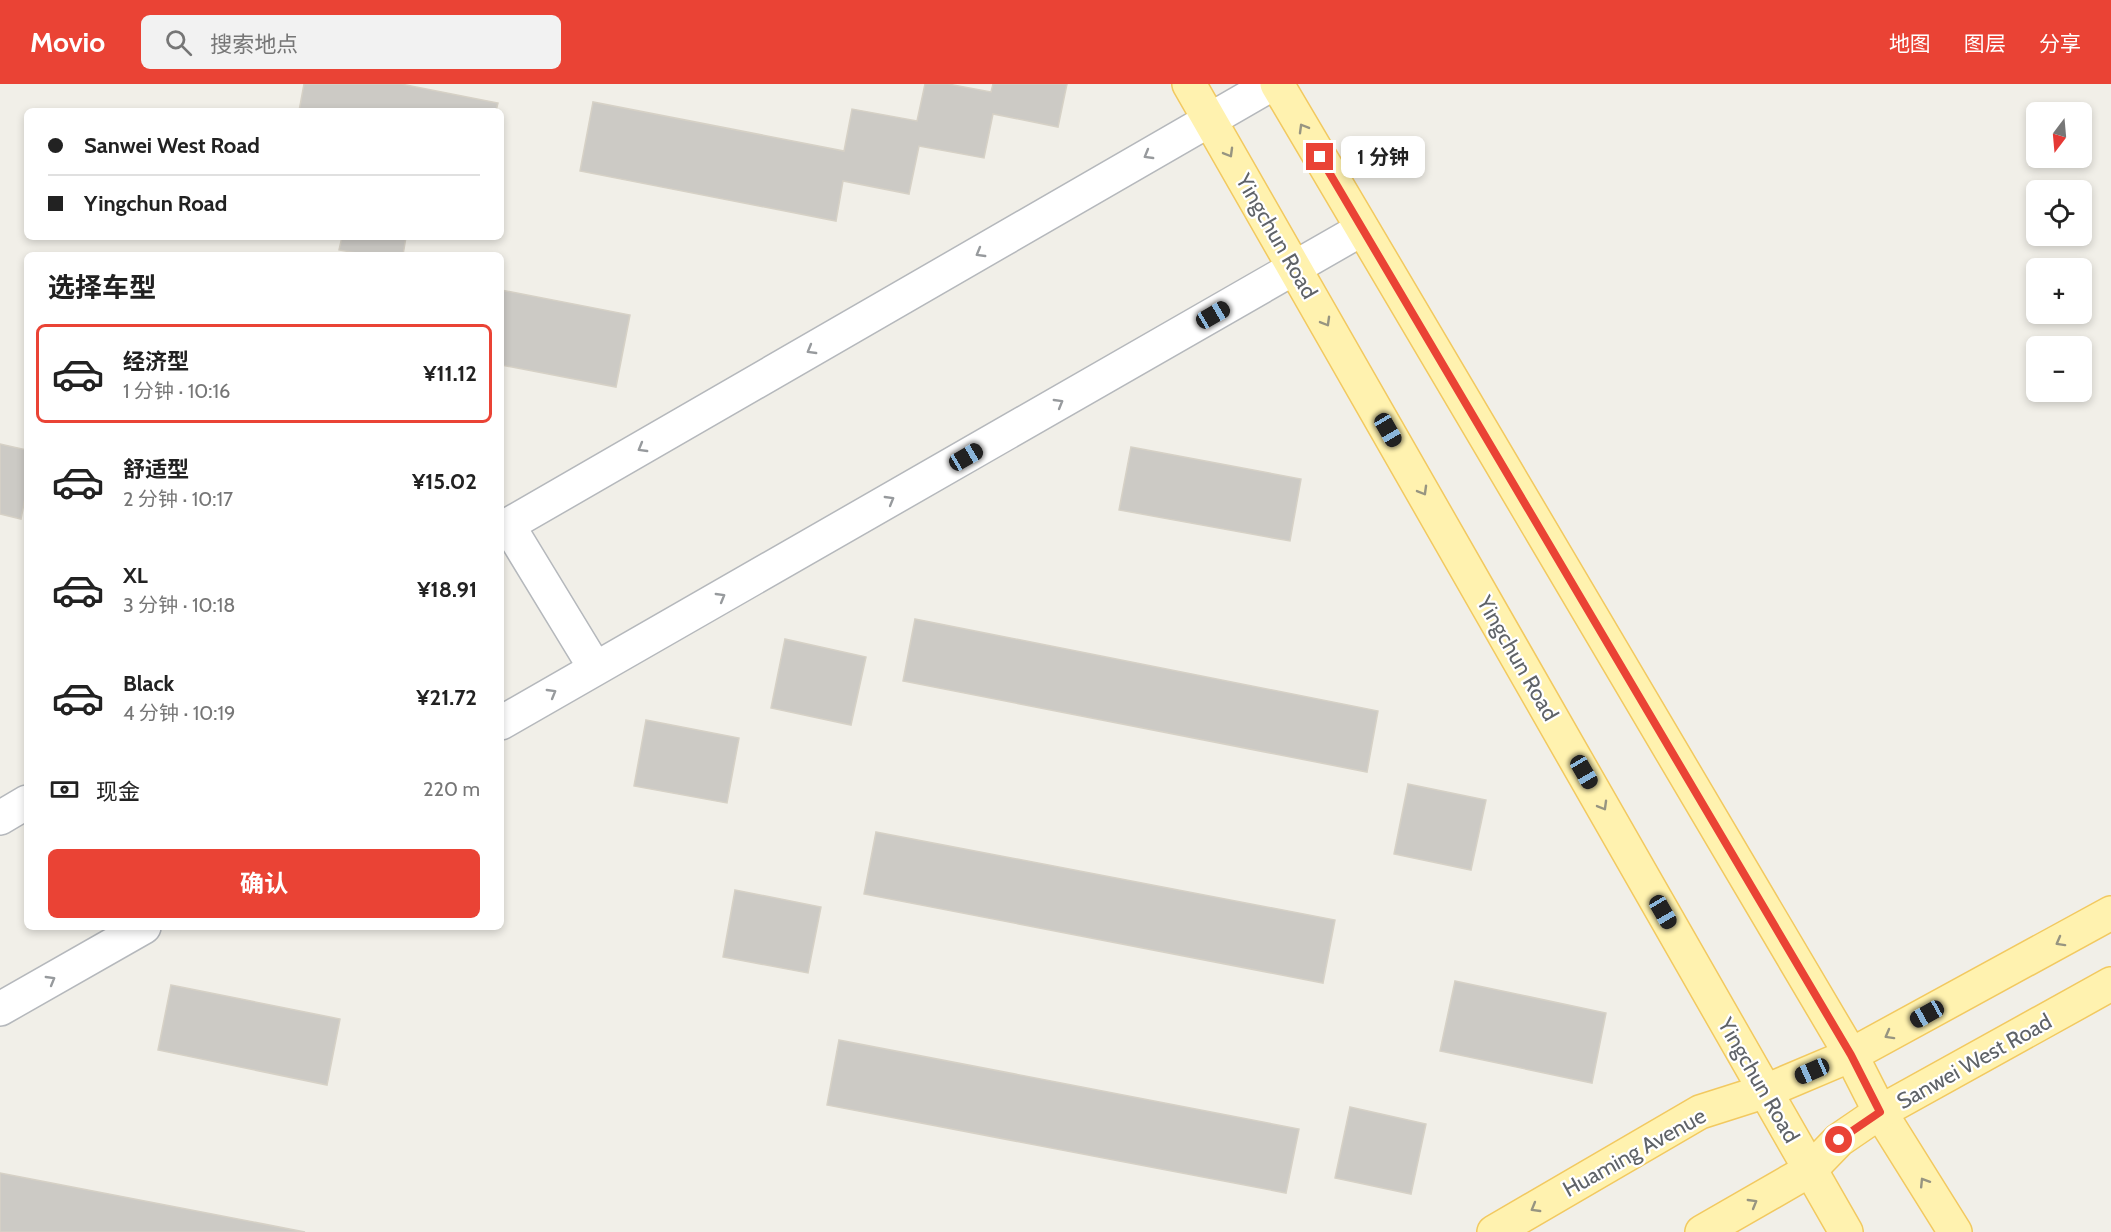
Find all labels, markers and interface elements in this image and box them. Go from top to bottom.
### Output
search box [141,15,561,69]
text: Movio [30,25,105,59]
icon: search [162,26,195,59]
text: 搜索地点 [210,31,298,58]
text: 地图 [1889,31,1931,56]
text: 图层 [1964,31,2006,56]
text: 分享 [2039,31,2081,56]
north arrow [2026,102,2092,168]
map controls [2026,102,2092,402]
one-way arrow [1299,124,1310,134]
text: Sanwei West Road [84,132,260,159]
callout: 1 分钟 [1341,136,1425,178]
route end [1306,143,1333,170]
text: 1 分钟 [1357,145,1409,169]
one-way arrow [1222,147,1233,157]
one-way arrow [1144,148,1155,160]
street label: Yingchun Road [1229,168,1323,303]
button: locate [2026,180,2092,246]
text: Yingchun Road [84,190,227,217]
one-way arrow [975,246,986,257]
button: + [2026,258,2092,324]
text: 选择车型 [48,271,156,304]
car [1193,298,1233,332]
one-way arrow [1319,316,1330,326]
button: − [2026,336,2092,402]
one-way arrow [807,343,817,355]
icon: car [51,347,105,401]
text: 经济型 [123,348,189,375]
text: ¥11.12 [423,360,477,387]
text: 1 分钟 · 10:16 [123,379,230,403]
one-way arrow [1053,399,1064,410]
car [1371,410,1405,450]
car [946,440,986,474]
one-way arrow [638,441,648,452]
icon: car [51,455,105,509]
text: 舒适型 [123,456,189,483]
text: ¥15.02 [412,468,477,495]
one-way arrow [1416,485,1427,495]
text: 2 分钟 · 10:17 [123,487,233,511]
one-way arrow [884,496,894,507]
text: XL [123,562,148,589]
icon: car [51,563,105,617]
text: ¥18.91 [417,576,477,603]
street label: Yingchun Road [1470,590,1564,725]
one-way arrow [715,592,725,604]
text: 3 分钟 · 10:18 [123,593,235,617]
text: Black [123,670,174,697]
icon: car [51,671,105,725]
text: ¥21.72 [416,684,477,711]
one-way arrow [546,689,556,701]
text: 4 分钟 · 10:19 [123,701,235,725]
car [1567,752,1601,792]
icon: cash [48,773,81,806]
text: 220 m [423,777,480,801]
text: 现金 [96,778,140,805]
one-way arrow [1596,800,1607,811]
button: 确认 [48,849,480,918]
car [1646,892,1680,932]
one-way arrow [2056,934,2066,946]
one-way arrow [45,976,55,987]
car [1907,997,1947,1031]
street label: Sanwei West Road [1892,1008,2056,1115]
street label: Yingchun Road [1711,1012,1805,1147]
one-way arrow [1884,1028,1895,1039]
car [1792,1055,1832,1087]
street label: Huaming Avenue [1558,1102,1710,1203]
route start [1825,1126,1852,1153]
one-way arrow [1920,1178,1932,1188]
one-way arrow [1747,1199,1757,1210]
one-way arrow [1531,1201,1541,1213]

